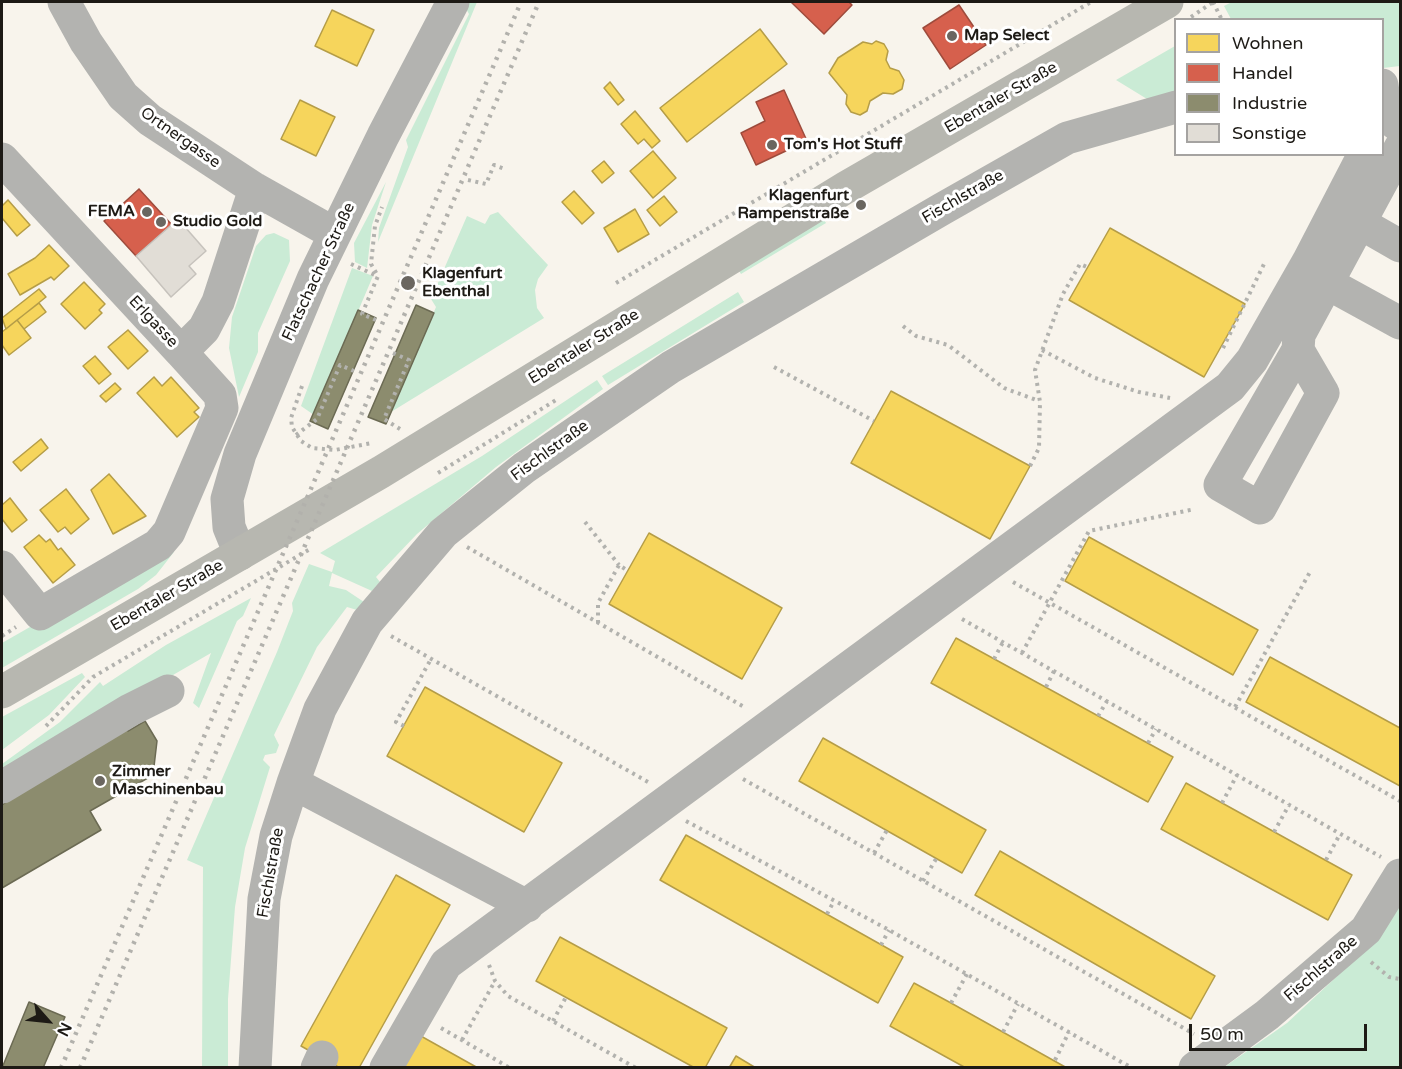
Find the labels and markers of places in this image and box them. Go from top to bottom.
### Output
place label: Map Select [964,26,1049,46]
marker: Map Select [945,29,959,43]
place label: Tom's Hot Stuff [784,135,902,155]
marker: Tom's Hot Stuff [765,138,779,152]
place label: Klagenfurt Rampenstraße [737,186,849,224]
marker: Klagenfurt Rampenstraße [854,198,868,212]
place label: FEMA [88,202,135,222]
marker: FEMA [140,205,154,219]
place label: Studio Gold [173,212,262,232]
marker: Studio Gold [154,215,168,229]
place label: Klagenfurt Ebenthal [422,264,502,302]
marker: Klagenfurt Ebenthal [399,274,417,292]
place label: Zimmer Maschinenbau [112,762,224,800]
marker: Zimmer Maschinenbau [93,774,107,788]

